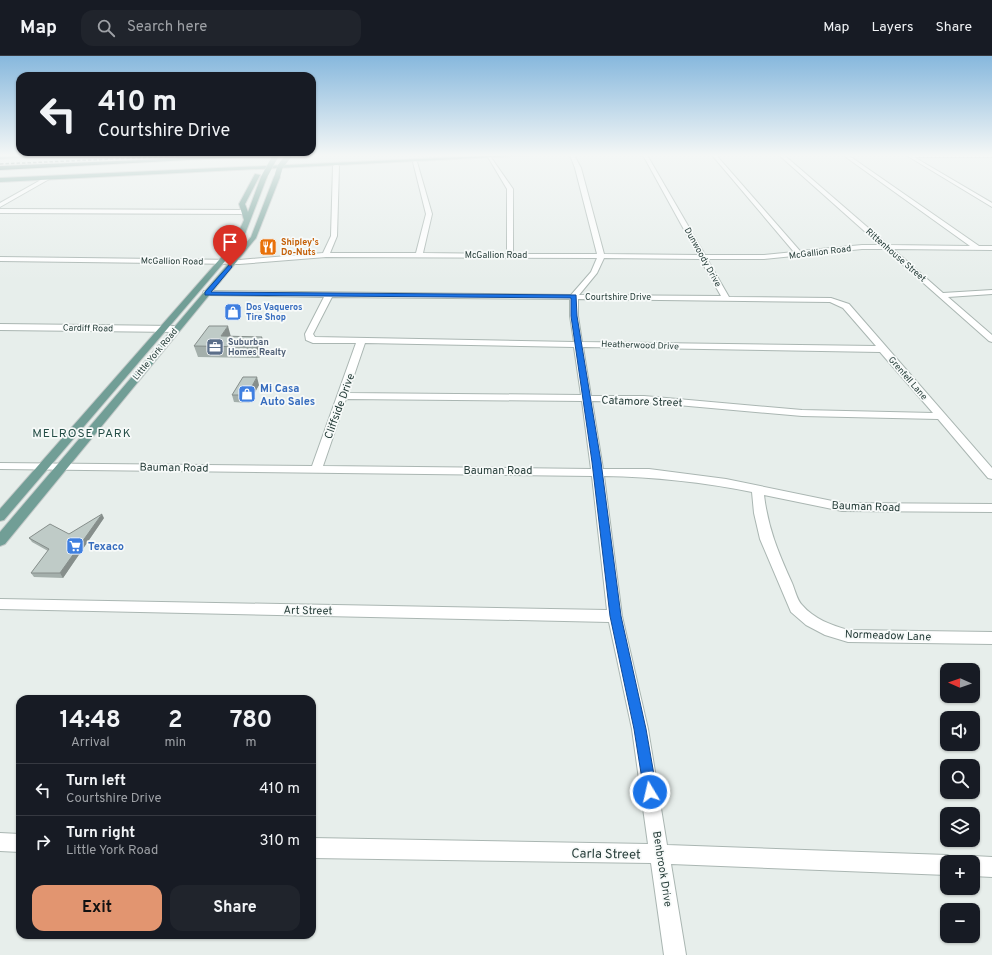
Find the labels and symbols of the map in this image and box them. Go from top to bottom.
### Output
pin [213,225,247,266]
street label: Dunwoody Drive [682,226,723,289]
street label: Rittenhouse Street [863,226,928,284]
restaurant icon: Shipley's Do-Nuts [258,237,278,257]
place label: Shipley's Do-Nuts [281,237,319,258]
street label: McGallion Road [788,243,852,262]
street label: McGallion Road [465,250,527,261]
street label: McGallion Road [141,255,203,268]
street label: Courtshire Drive [585,292,651,303]
shop icon: Dos Vaqueros Tire Shop [223,302,243,322]
place label: Dos Vaqueros Tire Shop [246,302,303,323]
street label: Cardiff Road [63,323,113,334]
street label: Little York Road [131,326,180,382]
office icon: Suburban Homes Realty [205,337,225,357]
place label: Suburban Homes Realty [228,337,286,358]
street label: Heatherwood Drive [601,339,679,352]
street label: Grenfell Lane [886,354,930,402]
street label: Cliffside Drive [322,371,358,441]
place label: Mi Casa Auto Sales [260,382,315,409]
shop icon: Mi Casa Auto Sales [237,384,257,404]
street label: Catamore Street [601,394,683,410]
district label: MELROSE PARK [32,426,132,442]
street label: Bauman Road [139,460,209,476]
street label: Bauman Road [464,464,532,478]
street label: Bauman Road [831,499,901,515]
supermarket icon: Texaco [65,536,85,556]
place label: Texaco [88,540,124,554]
street label: Art Street [283,604,333,618]
street label: Normeadow Lane [845,627,931,645]
north arrow [940,663,980,703]
position arrow [629,771,671,813]
street label: Benbrook Drive [649,830,675,908]
street label: Carla Street [571,846,641,864]

